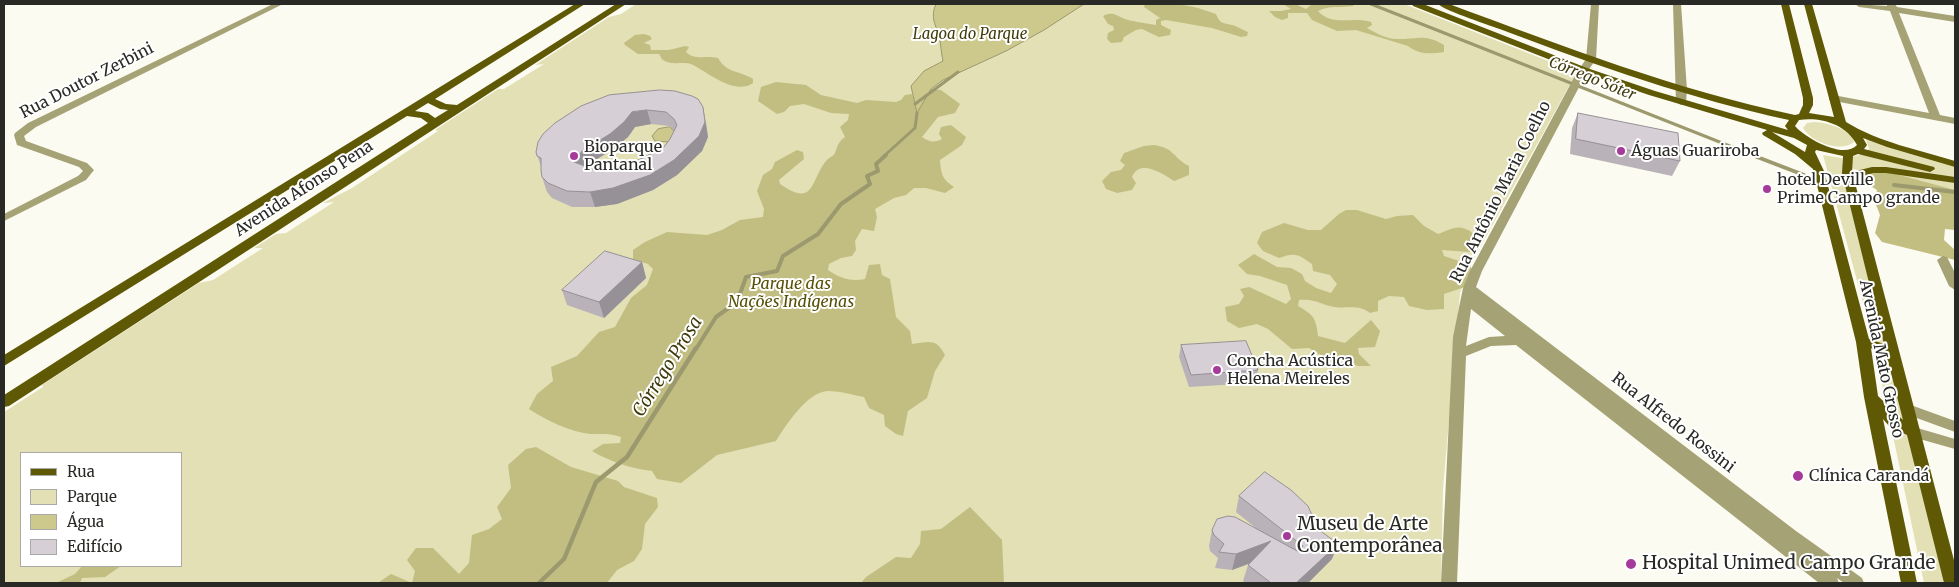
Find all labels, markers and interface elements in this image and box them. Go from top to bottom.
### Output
water label: Lagoa do Parque [913,26,1027,44]
street label: Rua Doutor Zerbini [17,39,157,123]
water label: Córrego Sóter [1546,53,1638,105]
street label: Rua Antônio Maria Coelho [1447,98,1555,286]
street label: Avenida Afonso Pena [231,137,377,241]
place label: Bioparque Pantanal [584,137,662,175]
place label: Águas Guariroba [1631,141,1759,161]
marker: Águas Guariroba [1615,145,1627,157]
marker: Bioparque Pantanal [568,150,580,162]
place label: hotel Deville Prime Campo grande [1777,170,1940,208]
marker: hotel Deville Prime Campo grande [1761,183,1773,195]
park label: Parque das Nações Indígenas [728,274,854,312]
street label: Avenida Mato Grosso [1855,278,1907,440]
water label: Córrego Prosa [629,313,707,421]
place label: Concha Acústica Helena Meireles [1227,351,1353,389]
marker: Concha Acústica Helena Meireles [1211,364,1223,376]
street label: Rua Alfredo Rossini [1608,369,1738,477]
legend [20,452,182,567]
text: Rua [67,462,95,481]
place label: Clínica Carandá [1809,466,1929,486]
marker: Clínica Carandá [1791,469,1805,483]
text: Parque [67,487,117,506]
text: Água [67,512,104,531]
place label: Museu de Arte Contemporânea [1297,514,1442,558]
marker: Museu de Arte Contemporânea [1281,530,1293,542]
text: Edifício [67,537,122,556]
place label: Hospital Unimed Campo Grande [1642,553,1935,575]
marker: Hospital Unimed Campo Grande [1624,557,1638,571]

